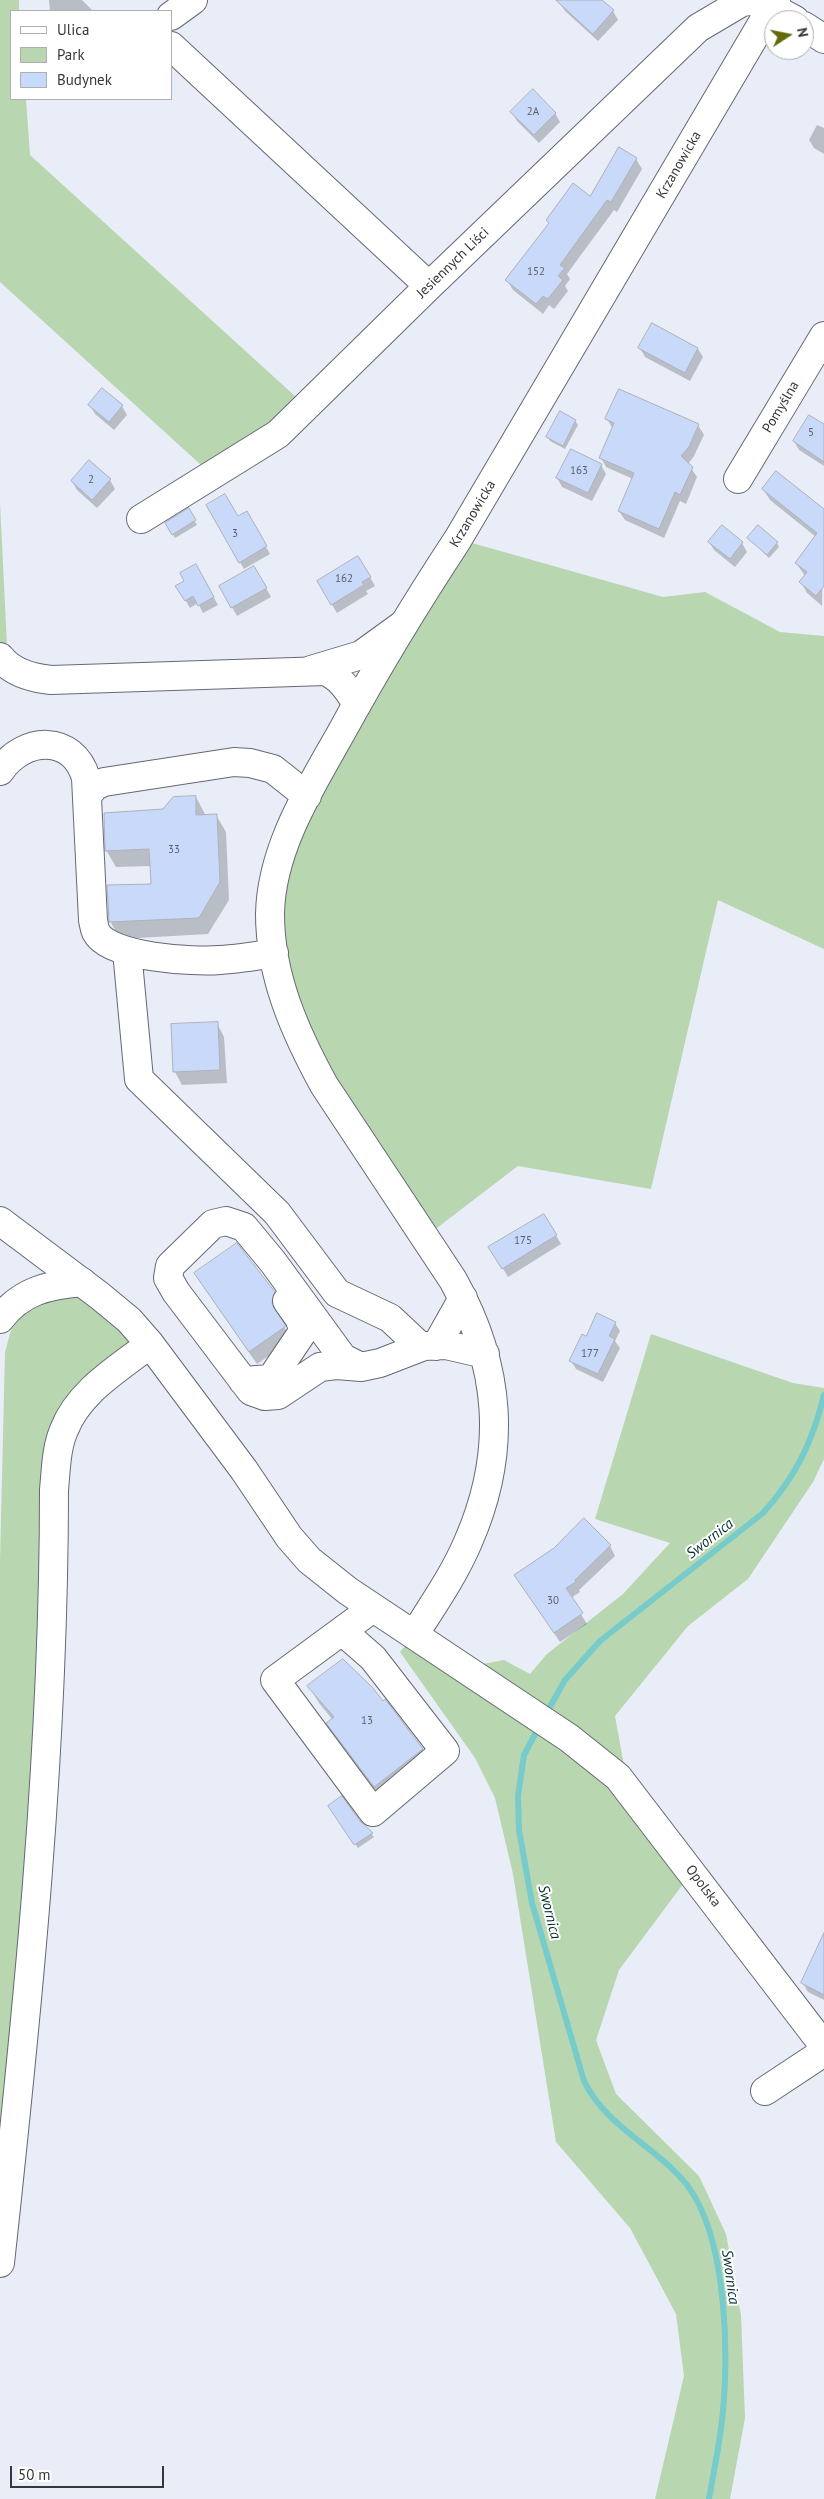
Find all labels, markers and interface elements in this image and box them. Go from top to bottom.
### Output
legend [10,10,172,100]
north arrow [764,10,814,60]
text: Ulica [57,20,89,39]
text: N [793,26,812,39]
text: Park [57,45,85,64]
text: Budynek [57,70,112,89]
house number: 2A [527,105,539,119]
street label: Krzanowicka [653,128,705,202]
street label: Jesiennych Liści [413,224,493,302]
house number: 152 [527,265,545,279]
street label: Pomyślna [759,378,803,436]
house number: 5 [808,426,814,440]
house number: 163 [570,464,588,478]
house number: 2 [88,473,94,487]
street label: Krzanowicka [446,477,500,551]
house number: 3 [232,527,238,541]
house number: 162 [335,572,353,586]
house number: 33 [168,843,180,857]
house number: 175 [514,1234,532,1248]
house number: 177 [581,1347,599,1361]
water label: Swornica [683,1515,737,1563]
house number: 30 [547,1594,559,1608]
house number: 13 [361,1714,373,1728]
street label: Opolska [682,1862,724,1910]
water label: Swornica [534,1883,564,1941]
water label: Swornica [717,2248,743,2306]
scale bar [12,2456,166,2488]
text: 50 m [18,2465,51,2484]

